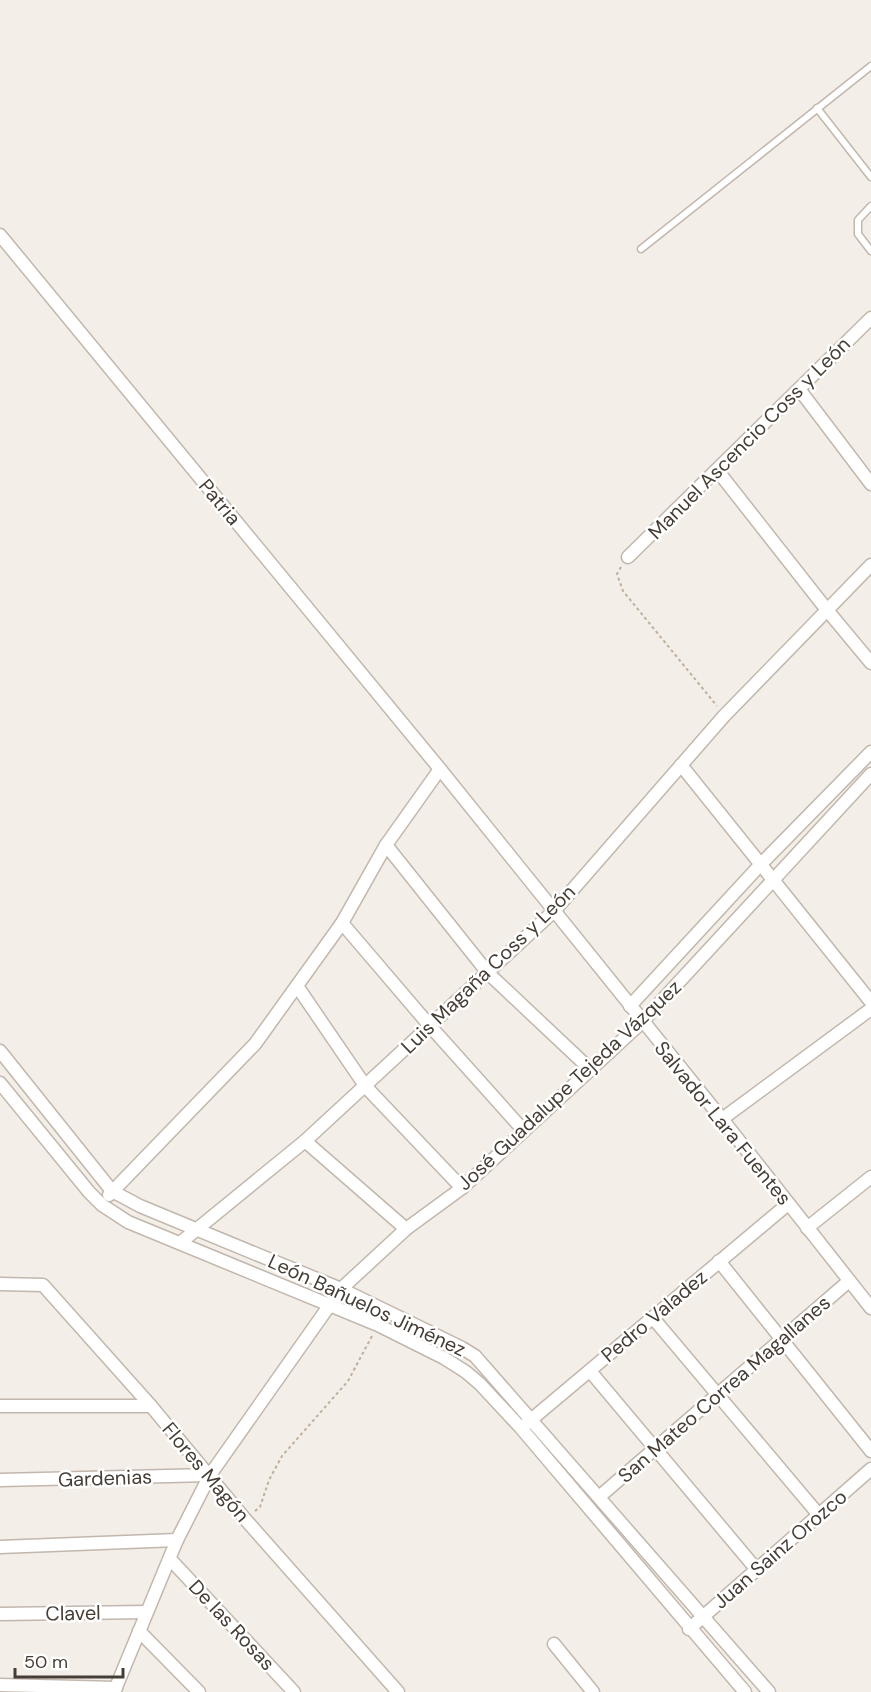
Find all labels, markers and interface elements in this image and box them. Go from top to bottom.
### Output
street label: Manuel Ascencio Coss y León [642,331,856,545]
street label: Patria [193,473,247,531]
street label: Luis Magaña Coss y León [395,879,581,1059]
street label: José Guadalupe Tejeda Vázquez [451,974,687,1196]
street label: Salvador Lara Fuentes [649,1036,797,1210]
street label: León Bañuelos Jiménez [264,1248,470,1362]
street label: Pedro Valadez [596,1264,712,1368]
street label: San Mateo Correa Magallanes [612,1290,836,1488]
street label: Flores Magón [157,1417,255,1527]
street label: Gardenias [57,1463,153,1493]
street label: Juan Sainz Orozco [708,1484,852,1614]
street label: De las Rosas [183,1574,281,1676]
street label: Clavel [45,1600,101,1626]
scale bar [15,1641,123,1679]
text: 50 m [24,1650,68,1674]

